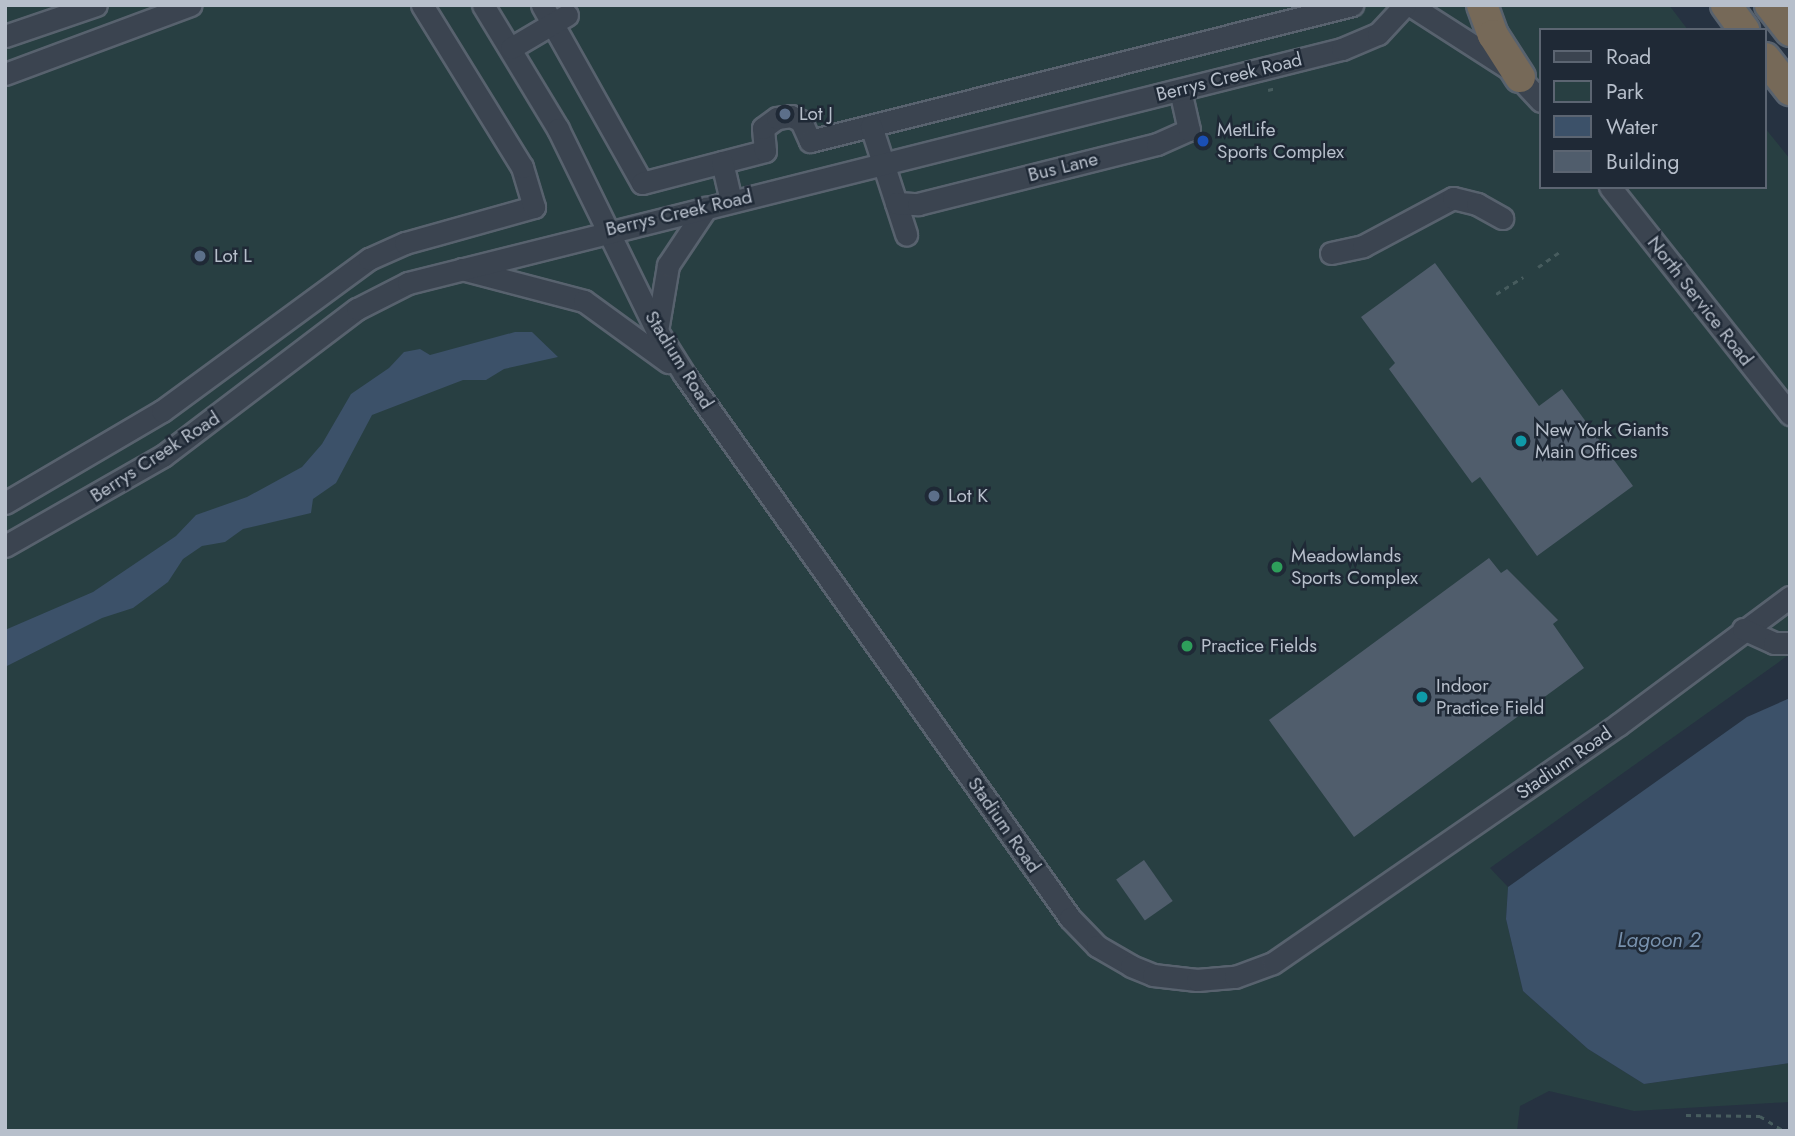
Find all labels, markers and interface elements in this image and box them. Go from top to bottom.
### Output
legend [1540,28,1767,189]
text: Road [1606,42,1651,72]
street label: Berrys Creek Road [1154,48,1304,106]
text: Park [1606,77,1643,107]
place label: Lot J [799,103,833,125]
marker: Lot J [777,106,793,122]
text: Water [1606,112,1658,142]
place label: MetLife Sports Complex [1217,119,1344,163]
marker: MetLife Sports Complex [1195,133,1211,149]
street label: Bus Lane [1026,147,1100,187]
text: Building [1606,147,1679,177]
street label: Berrys Creek Road [604,185,754,241]
street label: North Service Road [1642,232,1758,370]
place label: Lot L [214,245,252,267]
marker: Lot L [192,248,208,264]
street label: Stadium Road [640,307,718,413]
street label: Berrys Creek Road [86,407,224,507]
place label: New York Giants Main Offices [1535,419,1669,463]
marker: New York Giants Main Offices [1513,433,1529,449]
place label: Lot K [948,485,988,507]
marker: Lot K [926,488,942,504]
place label: Meadowlands Sports Complex [1291,545,1418,589]
marker: Meadowlands Sports Complex [1269,559,1285,575]
place label: Practice Fields [1201,635,1317,657]
marker: Practice Fields [1179,638,1195,654]
place label: Indoor Practice Field [1436,675,1544,719]
marker: Indoor Practice Field [1414,689,1430,705]
street label: Stadium Road [1512,722,1616,804]
street label: Stadium Road [963,773,1045,877]
water label: Lagoon 2 [1617,927,1701,953]

